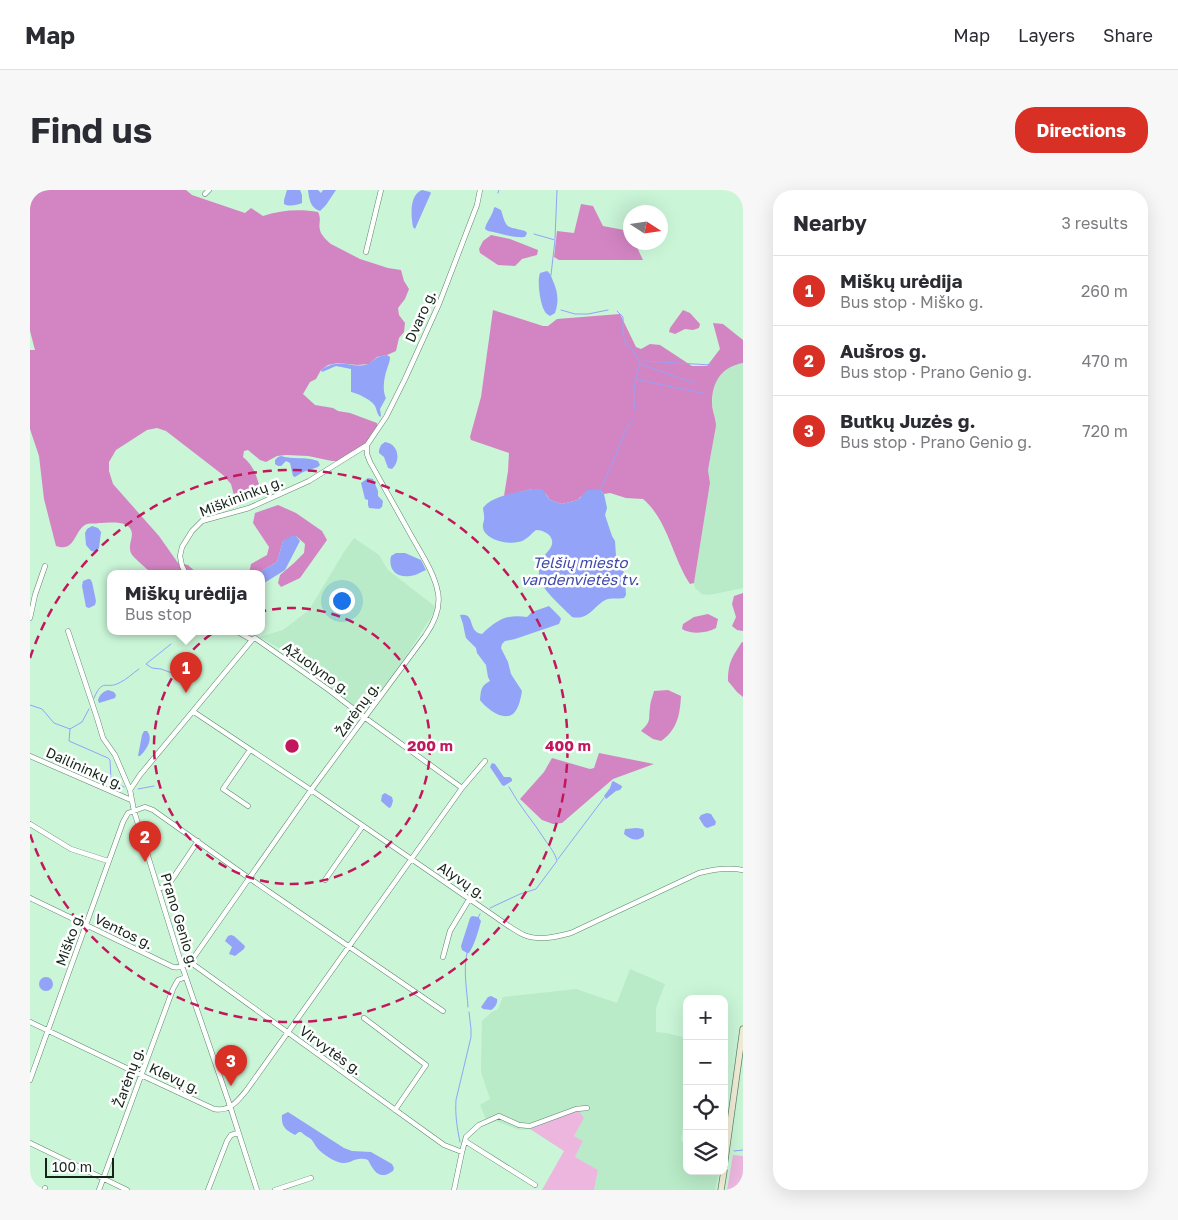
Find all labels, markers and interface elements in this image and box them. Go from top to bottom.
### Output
text: Map [25,20,75,49]
text: Map [953,24,990,46]
text: Layers [1018,24,1075,46]
text: Share [1103,24,1153,46]
button: Directions [1015,107,1148,153]
text: Find us [30,109,152,151]
north arrow [623,205,668,250]
text: Nearby [793,210,867,236]
text: 3 results [1061,213,1128,233]
text: Miškų urėdija [840,269,963,292]
text: 1 [805,281,813,301]
text: 260 m [1081,281,1128,301]
street label: Dvaro g. [401,287,439,345]
text: Bus stop · Miško g. [840,292,984,312]
text: Aušros g. [840,339,927,362]
text: 2 [804,351,814,371]
text: 470 m [1082,351,1128,371]
text: Bus stop · Prano Genio g. [840,362,1032,382]
text: Butkų Juzės g. [840,409,975,432]
text: 3 [804,421,814,441]
text: 720 m [1082,421,1128,441]
text: Bus stop · Prano Genio g. [840,432,1032,452]
street label: Miškininkų g. [197,472,285,520]
water label: Telšių miesto vandenvietės tv. [521,553,639,588]
popup [107,570,265,635]
text: Miškų urėdija [125,581,247,604]
your location [329,588,355,614]
text: Bus stop [125,604,192,624]
street label: Ąžuolyno g. [280,638,354,698]
pin: 1 [170,652,202,693]
street label: Žarėnų g. [332,678,382,740]
text: 200 m [407,736,453,754]
text: 400 m [545,736,591,754]
centre of rings [283,737,301,755]
street label: Dailininkų g. [43,743,127,793]
pin: 2 [129,821,161,862]
street label: Alyvų g. [435,858,489,902]
street label: Prano Genio g. [158,871,202,969]
street label: Miško g. [52,910,86,968]
street label: Ventos g. [92,910,156,952]
map controls [683,995,728,1175]
button: + [683,995,728,1040]
street label: Virvytės g. [296,1022,366,1078]
button: − [683,1040,728,1085]
street label: Žarėnų g. [109,1044,147,1110]
pin: 3 [215,1045,247,1086]
street label: Klevų g. [147,1059,203,1097]
button: locate [683,1085,728,1130]
button: layers [683,1130,728,1175]
scale bar [45,1155,114,1178]
text: 100 m [52,1158,92,1175]

